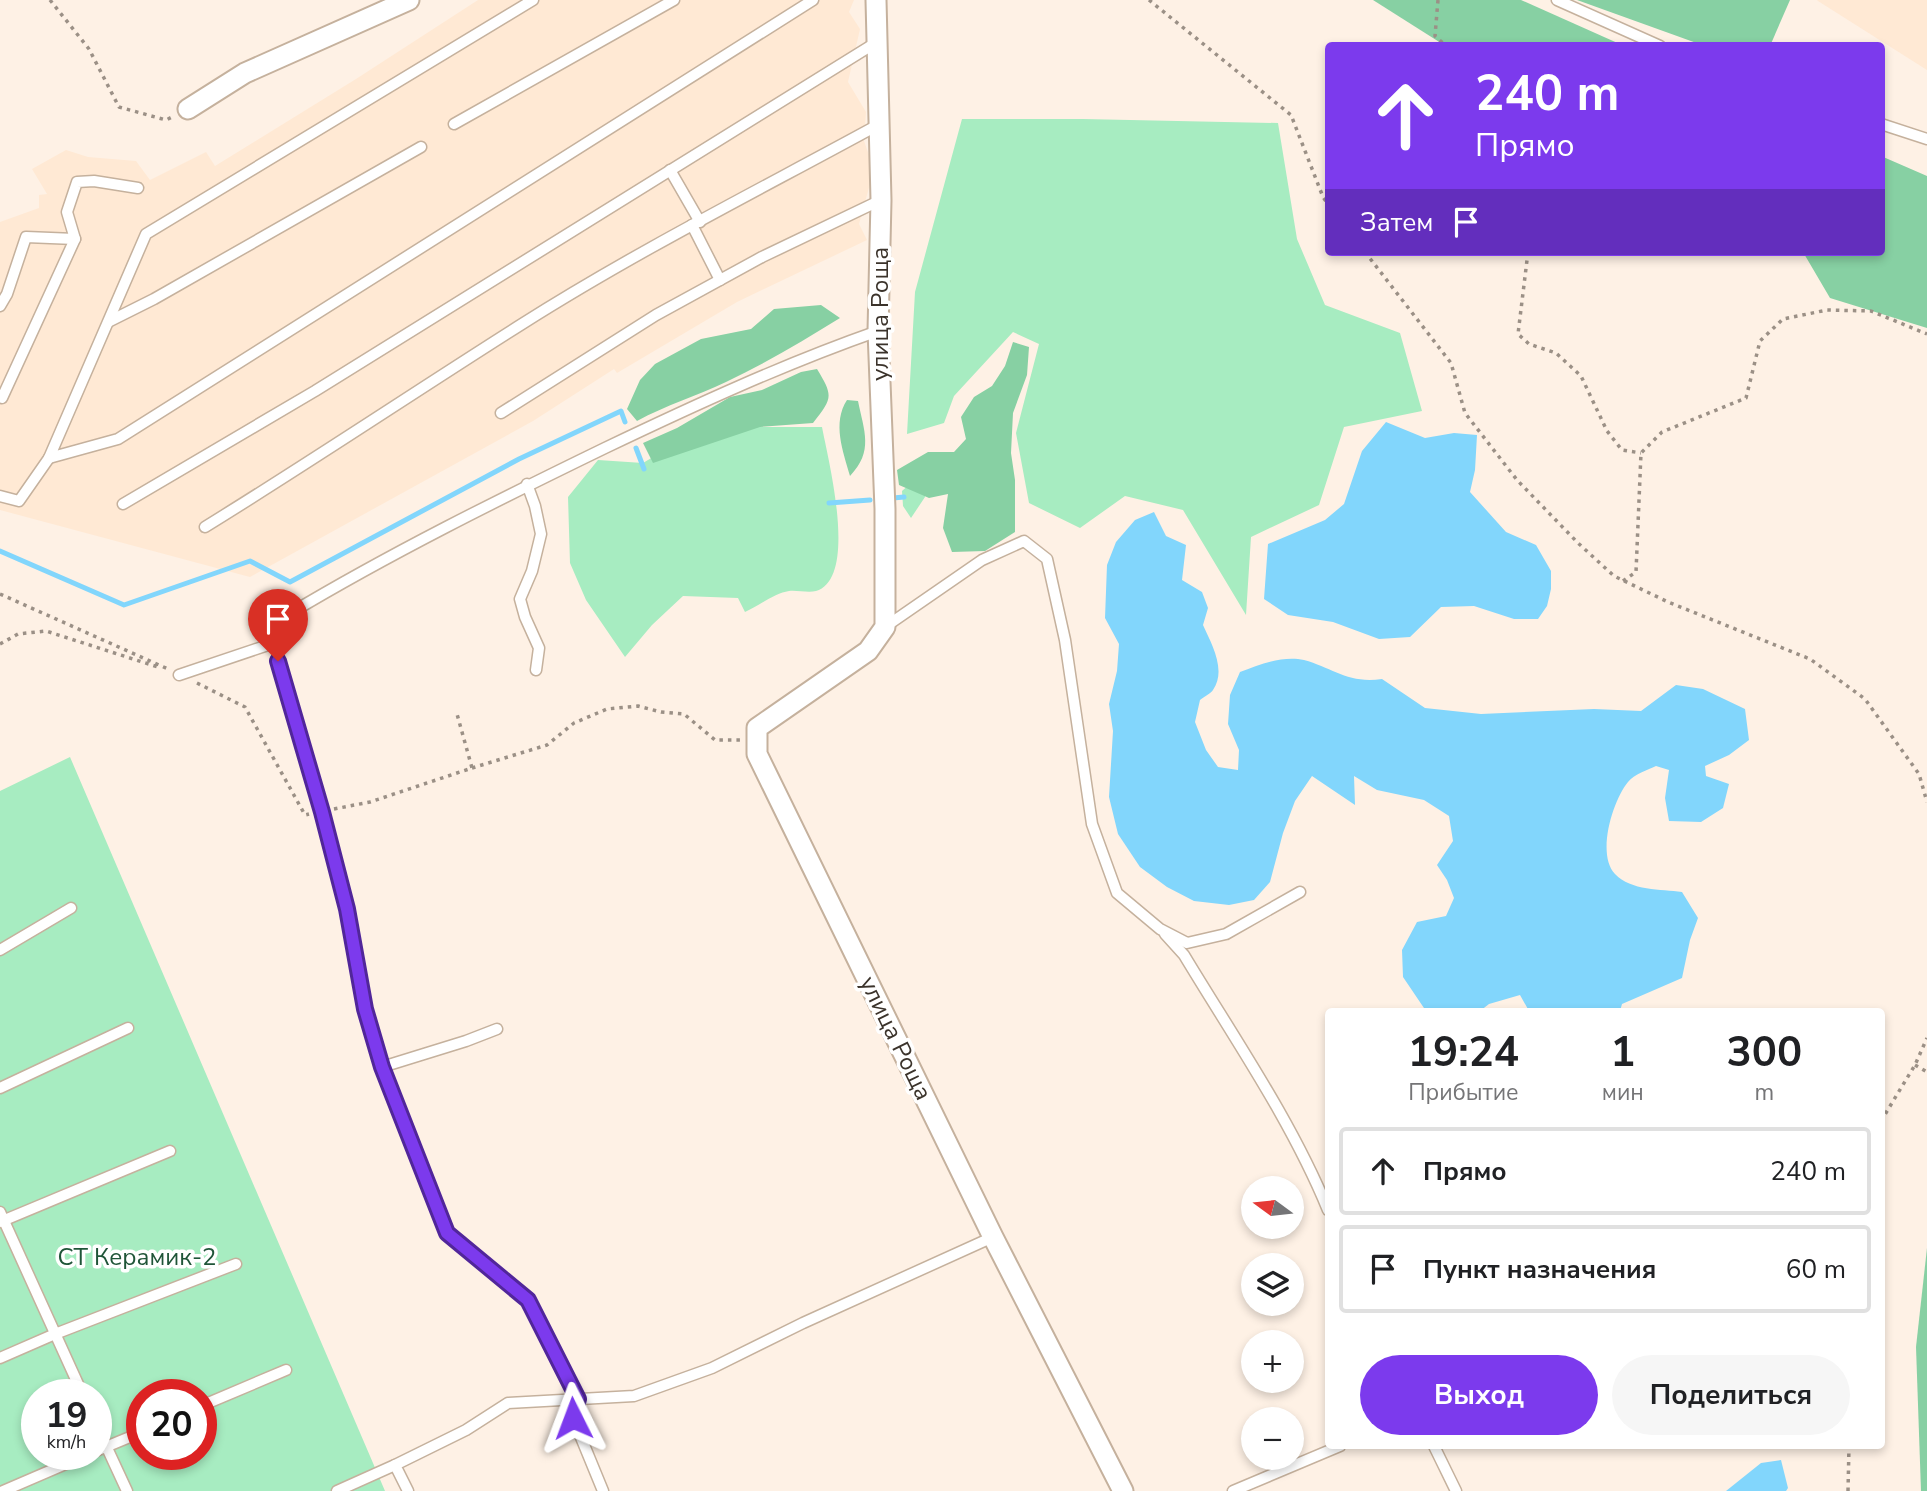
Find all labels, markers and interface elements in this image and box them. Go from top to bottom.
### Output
text: 240 m [1475,60,1619,127]
icon: ahead [1360,70,1451,161]
text: Прямо [1475,124,1575,167]
icon: arrive [1447,203,1485,241]
text: Затем [1360,205,1433,240]
street label: улица Роща [864,247,896,381]
pin [248,589,308,661]
icon: arrive [259,600,297,638]
street label: улица Роща [852,971,940,1105]
text: 19:24 [1408,1024,1519,1081]
text: 1 [1610,1024,1635,1081]
text: 300 [1727,1024,1802,1081]
text: Прибытие [1408,1077,1519,1108]
text: мин [1602,1077,1644,1108]
text: m [1755,1077,1774,1108]
icon: ahead [1364,1152,1402,1190]
text: Прямо [1423,1154,1507,1189]
text: 240 m [1770,1154,1846,1189]
north arrow [1241,1176,1304,1239]
map controls [1241,1176,1304,1470]
park label: СТ Керамик-2 [58,1241,216,1273]
icon: arrive [1364,1250,1402,1288]
text: Пункт назначения [1423,1252,1656,1287]
text: 60 m [1786,1252,1846,1287]
button: layers [1241,1253,1304,1316]
button: + [1241,1330,1304,1393]
button: Выход [1360,1355,1598,1435]
button: Поделиться [1612,1355,1850,1435]
speed limit sign: 20 [126,1379,217,1470]
position arrow [536,1381,610,1455]
text: 19 [45,1392,88,1439]
button: − [1241,1407,1304,1470]
text: km/h [47,1430,86,1454]

